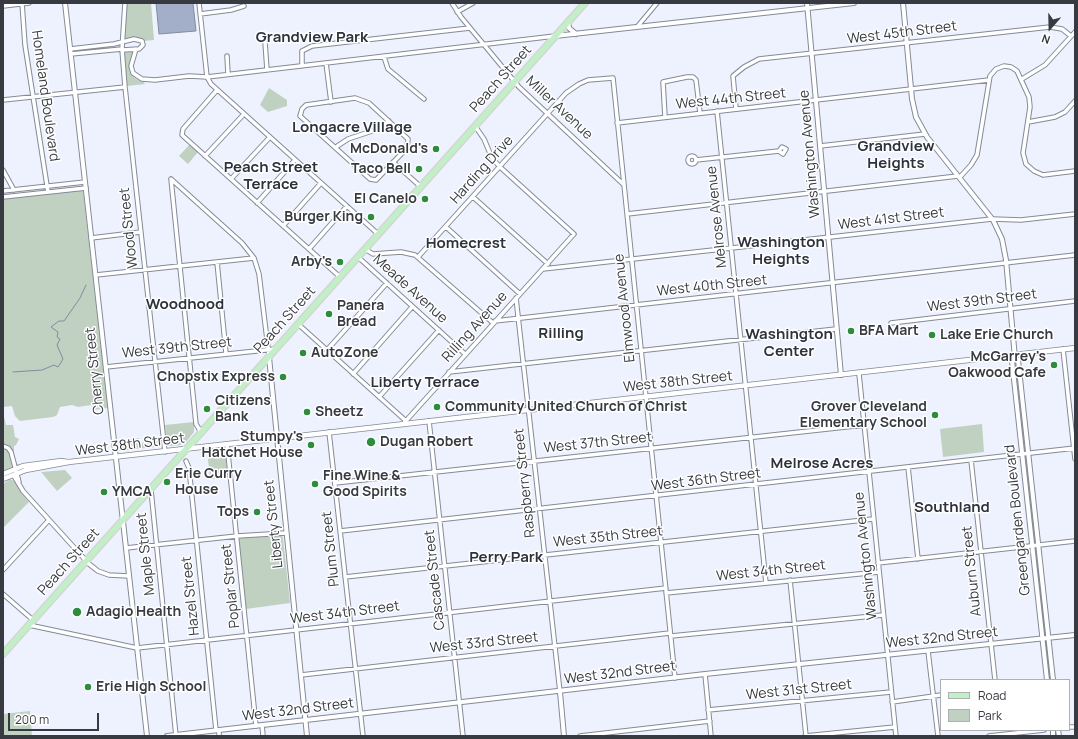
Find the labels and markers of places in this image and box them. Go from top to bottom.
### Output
place label: McDonald's [350,141,428,157]
marker: McDonald's [431,144,441,154]
place label: Taco Bell [351,161,411,177]
marker: Taco Bell [414,164,424,174]
place label: El Canelo [354,191,417,207]
marker: El Canelo [420,194,430,204]
place label: Burger King [284,209,363,225]
marker: Burger King [366,212,376,222]
place label: Arby's [291,254,332,270]
marker: Arby's [335,257,345,267]
place label: Panera Bread [337,298,384,330]
marker: Panera Bread [324,309,334,319]
place label: BFA Mart [859,323,919,339]
marker: BFA Mart [846,326,856,336]
place label: Lake Erie Church [940,327,1053,343]
marker: Lake Erie Church [927,330,937,340]
place label: AutoZone [311,345,378,361]
marker: AutoZone [298,348,308,358]
place label: McGarrey's Oakwood Cafe [948,349,1046,382]
marker: McGarrey's Oakwood Cafe [1049,360,1059,370]
place label: Chopstix Express [157,369,275,385]
marker: Chopstix Express [278,372,288,382]
place label: Citizens Bank [215,393,271,426]
place label: Community United Church of Christ [445,399,687,415]
place label: Grover Cleveland Elementary School [800,399,927,432]
marker: Community United Church of Christ [432,402,442,412]
marker: Citizens Bank [202,404,212,414]
place label: Sheetz [315,404,363,420]
marker: Sheetz [302,407,312,417]
marker: Grover Cleveland Elementary School [930,410,940,420]
place label: Stumpy's Hatchet House [202,429,303,462]
place label: Dugan Robert [380,434,473,450]
marker: Dugan Robert [365,436,377,448]
marker: Stumpy's Hatchet House [306,440,316,450]
place label: Erie Curry House [175,466,242,498]
place label: Fine Wine & Good Spirits [323,468,407,500]
marker: Erie Curry House [162,477,172,487]
marker: Fine Wine & Good Spirits [310,479,320,489]
place label: YMCA [112,484,152,500]
marker: YMCA [99,487,109,497]
place label: Tops [217,504,249,520]
marker: Tops [252,507,262,517]
place label: Adagio Health [86,604,181,620]
marker: Adagio Health [71,606,83,618]
place label: Erie High School [96,679,206,695]
marker: Erie High School [83,682,93,692]

